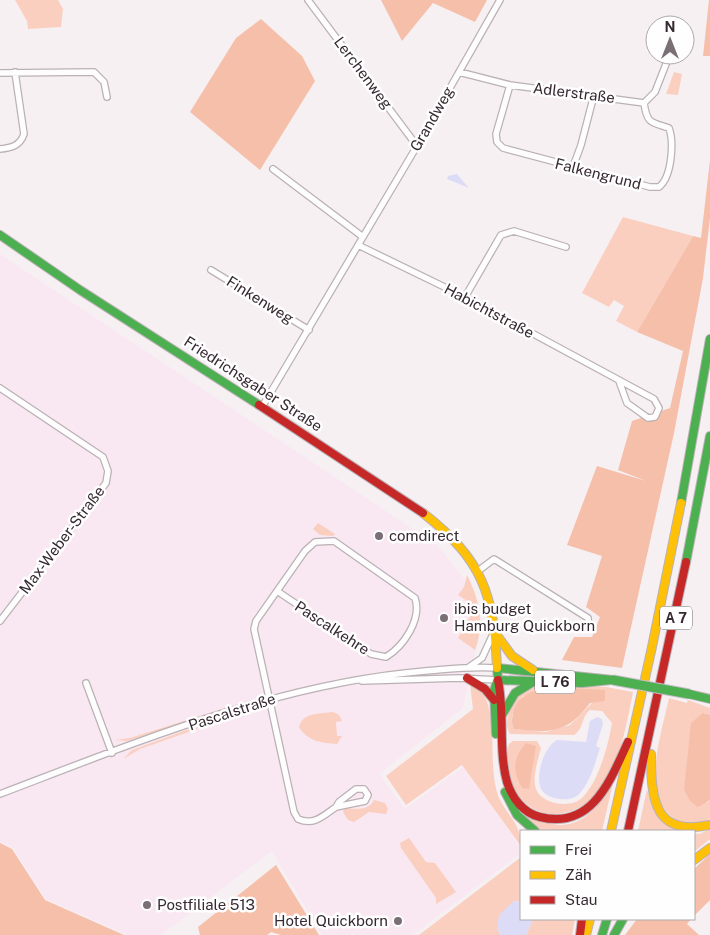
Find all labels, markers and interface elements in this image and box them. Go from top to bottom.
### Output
north arrow [645,15,695,65]
text: N [665,19,675,35]
street label: Lerchenweg [331,33,396,112]
street label: Adlerstraße [532,79,616,106]
street label: Grandweg [406,83,457,154]
street label: Falkengrund [553,155,643,192]
street label: Finkenweg [224,272,297,327]
street label: Habichtstraße [442,280,537,341]
street label: Friedrichsgaber Straße [181,333,325,435]
street label: Max-Weber-Straße [16,482,108,597]
place label: comdirect [389,527,459,544]
marker: comdirect [373,530,385,542]
street label: Pascalkehre [292,597,373,658]
place label: ibis budget Hamburg Quickborn [454,600,595,634]
road number: A 7 [660,606,692,630]
marker: ibis budget Hamburg Quickborn [438,612,450,624]
road number: L 76 [535,670,575,694]
street label: Pascalstraße [186,689,277,734]
legend [520,830,695,920]
text: Frei [565,841,592,858]
text: Zäh [565,866,592,883]
text: Stau [565,891,598,908]
place label: Postfiliale 513 [157,896,255,913]
marker: Postfiliale 513 [141,899,153,911]
place label: Hotel Quickborn [274,912,388,929]
marker: Hotel Quickborn [392,915,404,927]

